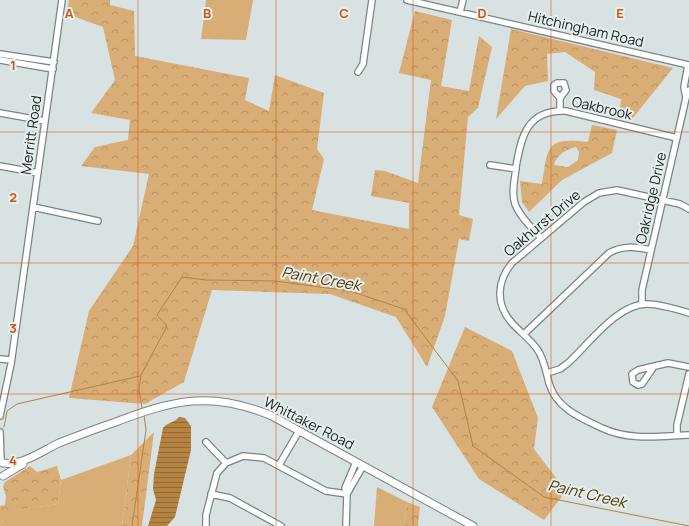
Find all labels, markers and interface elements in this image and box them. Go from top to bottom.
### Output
text: A [65,4,74,22]
text: B [203,4,211,22]
text: C [339,4,349,22]
text: D [477,4,487,22]
text: E [616,4,624,22]
street label: Hitchingham Road [526,6,646,51]
text: 1 [10,56,16,74]
street label: Oakbrook [570,91,635,124]
street label: Merritt Road [16,94,45,176]
street label: Oakridge Drive [631,150,670,246]
street label: Oakhurst Drive [499,185,584,260]
text: 2 [9,188,17,206]
water label: Paint Creek [280,261,365,296]
text: 3 [9,319,17,337]
street label: Whittaker Road [261,392,358,453]
text: 4 [9,451,17,469]
water label: Paint Creek [546,474,631,513]

